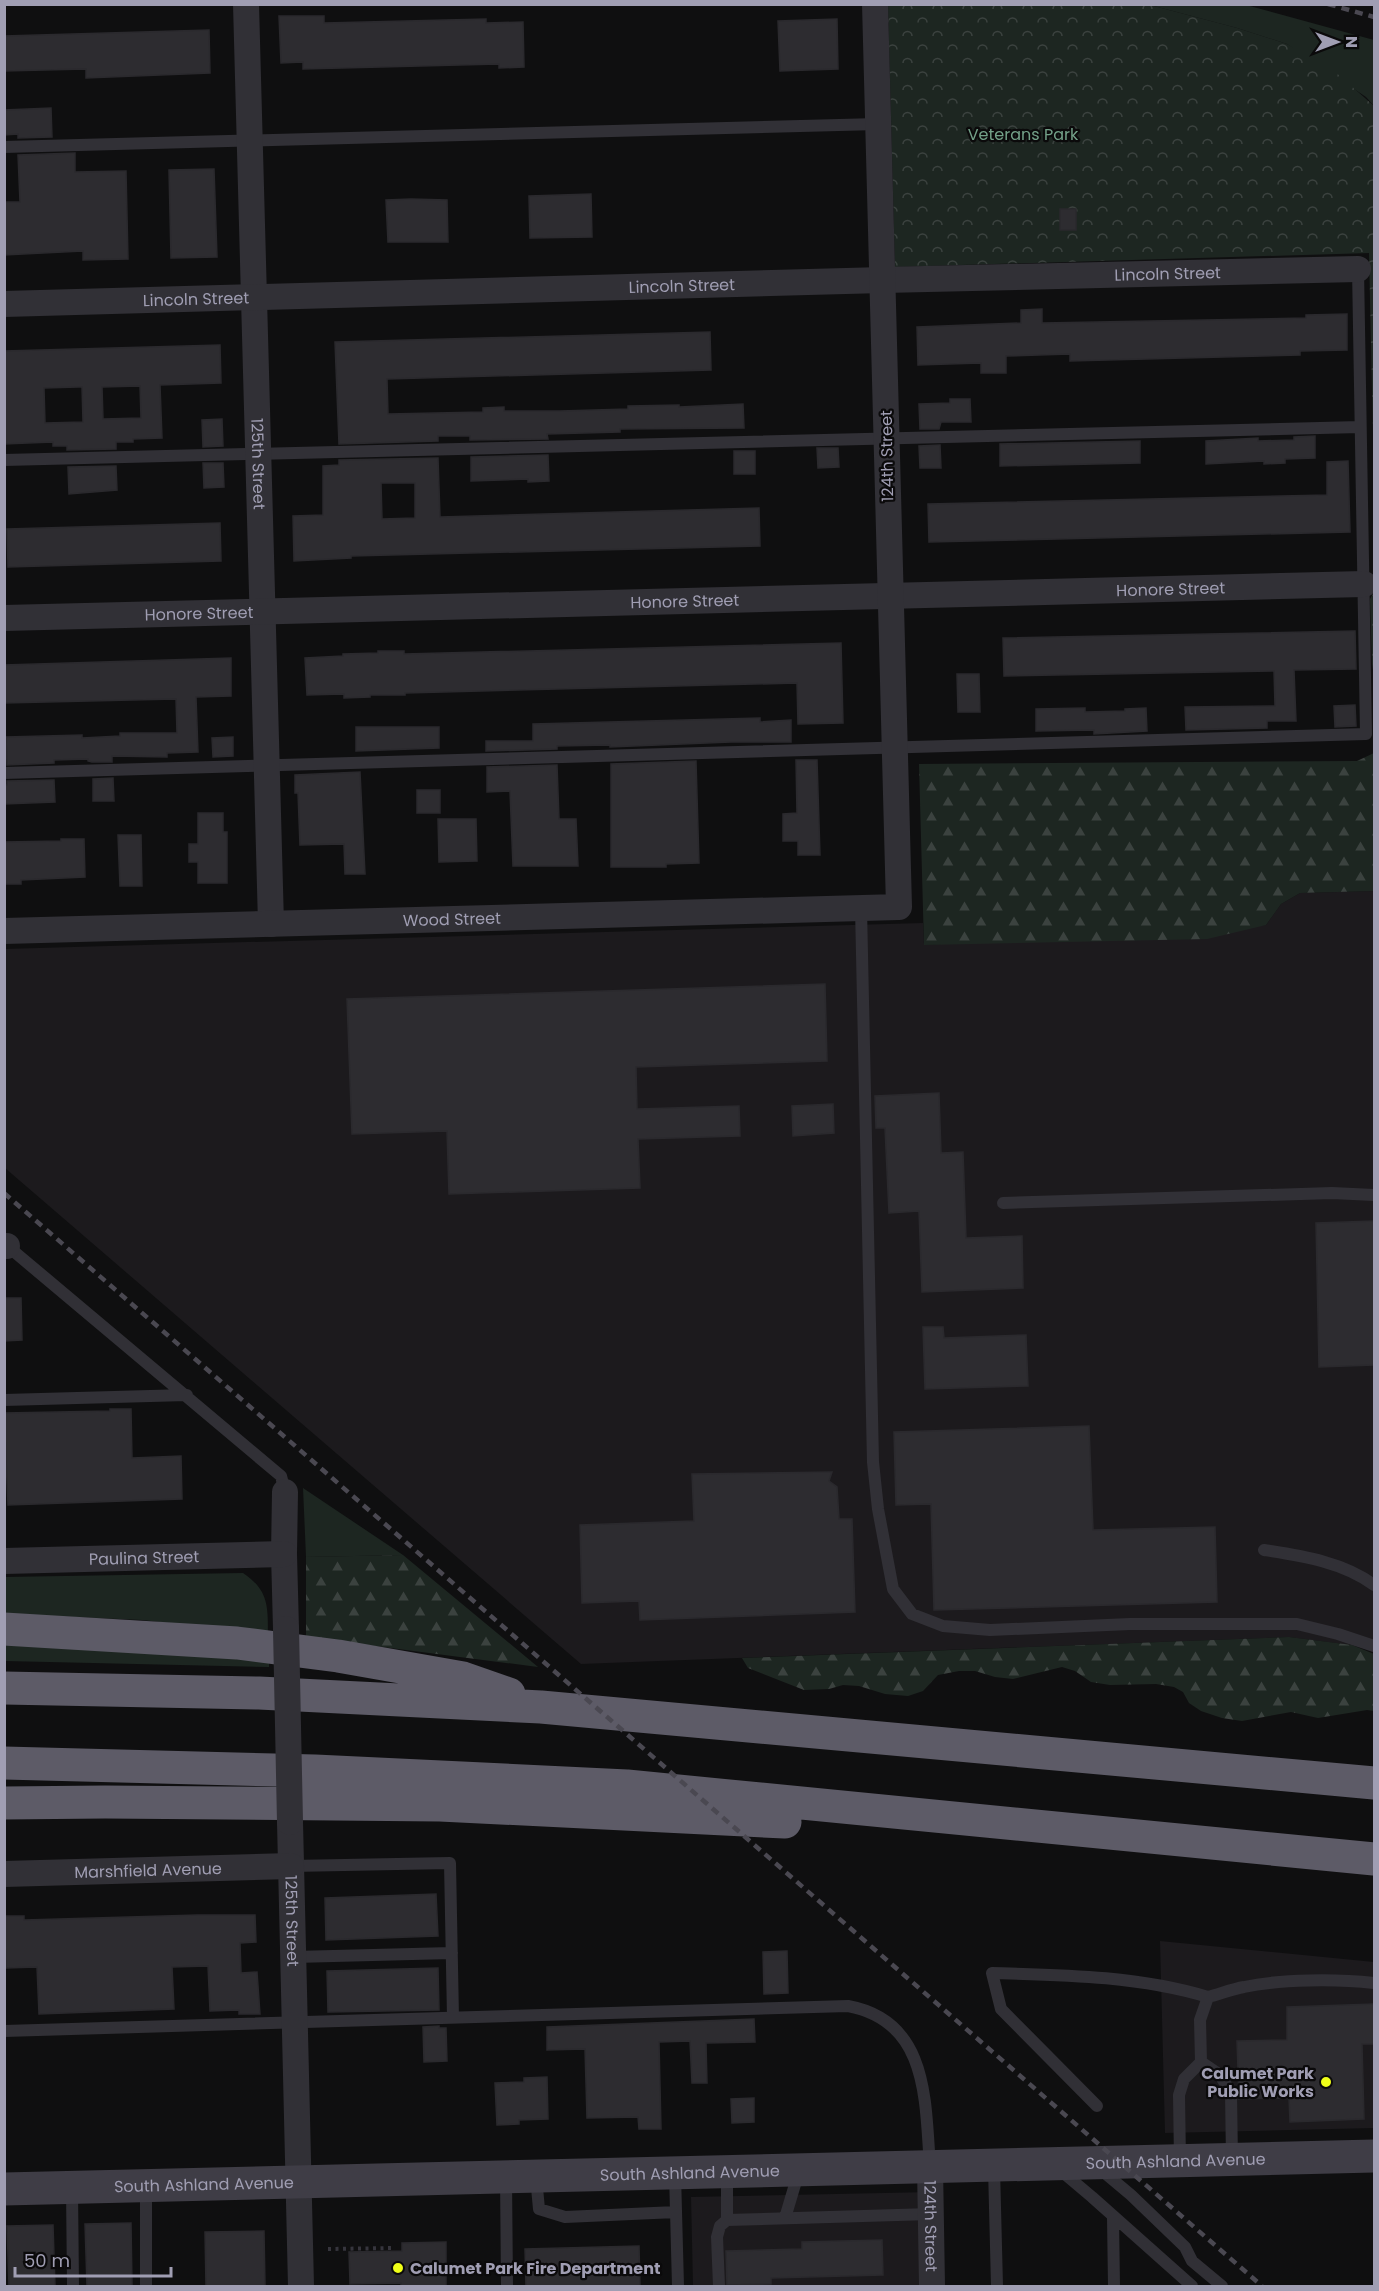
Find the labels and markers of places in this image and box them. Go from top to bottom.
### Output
place label: Calumet Park Public Works [1201,2062,1314,2103]
marker: Calumet Park Public Works [1319,2075,1333,2089]
place label: Calumet Park Fire Department [410,2257,660,2280]
marker: Calumet Park Fire Department [391,2261,405,2275]

